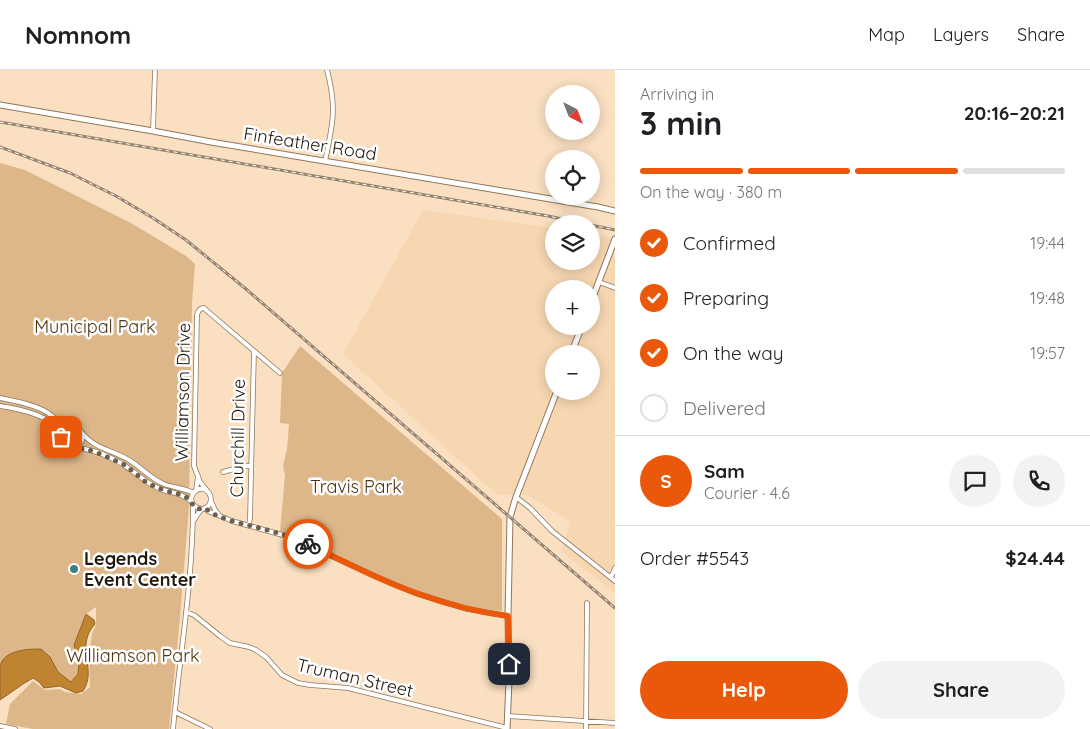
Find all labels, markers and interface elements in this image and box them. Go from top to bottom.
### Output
text: Nomnom [25,20,131,50]
text: Map [868,23,905,46]
text: Layers [933,23,989,46]
text: Share [1017,23,1065,46]
text: Arriving in [640,84,714,104]
north arrow [545,85,600,140]
map controls [545,85,600,400]
text: 20:16–20:21 [964,101,1065,125]
text: 3 min [640,103,722,143]
street label: Finfeather Road [242,122,378,165]
button: locate [545,150,600,205]
text: On the way · 380 m [640,182,782,202]
button: layers [545,215,600,270]
icon: check [640,229,668,257]
text: Confirmed [683,231,776,255]
text: 19:44 [1030,233,1065,253]
button: + [545,280,600,335]
icon: check [640,284,668,312]
text: Preparing [683,286,769,310]
text: 19:48 [1030,288,1065,308]
park label: Municipal Park [34,315,156,338]
street label: Williamson Drive [170,322,195,462]
icon: check [640,339,668,367]
text: On the way [683,341,784,365]
text: 19:57 [1030,343,1065,363]
button: − [545,345,600,400]
street label: Churchill Drive [225,378,250,498]
text: Delivered [683,396,766,420]
pin [40,416,82,458]
icon: bag [47,423,75,451]
button: chat [949,455,1001,507]
button: phone [1013,455,1065,507]
text: Sam [704,459,745,483]
text: S [660,469,672,493]
park label: Travis Park [310,475,402,498]
text: Courier · 4.6 [704,483,790,503]
courier [283,519,333,569]
icon: bike [294,530,322,558]
text: Order #5543 [640,546,749,570]
text: $24.44 [1005,546,1065,570]
place label: Legends Event Center [84,547,196,591]
marker: Legends Event Center [68,563,80,575]
pin [488,643,530,685]
park label: Williamson Park [66,644,200,667]
icon: home [495,650,523,678]
street label: Truman Street [295,653,416,702]
button: Help [640,661,848,719]
button: Share [858,661,1065,719]

